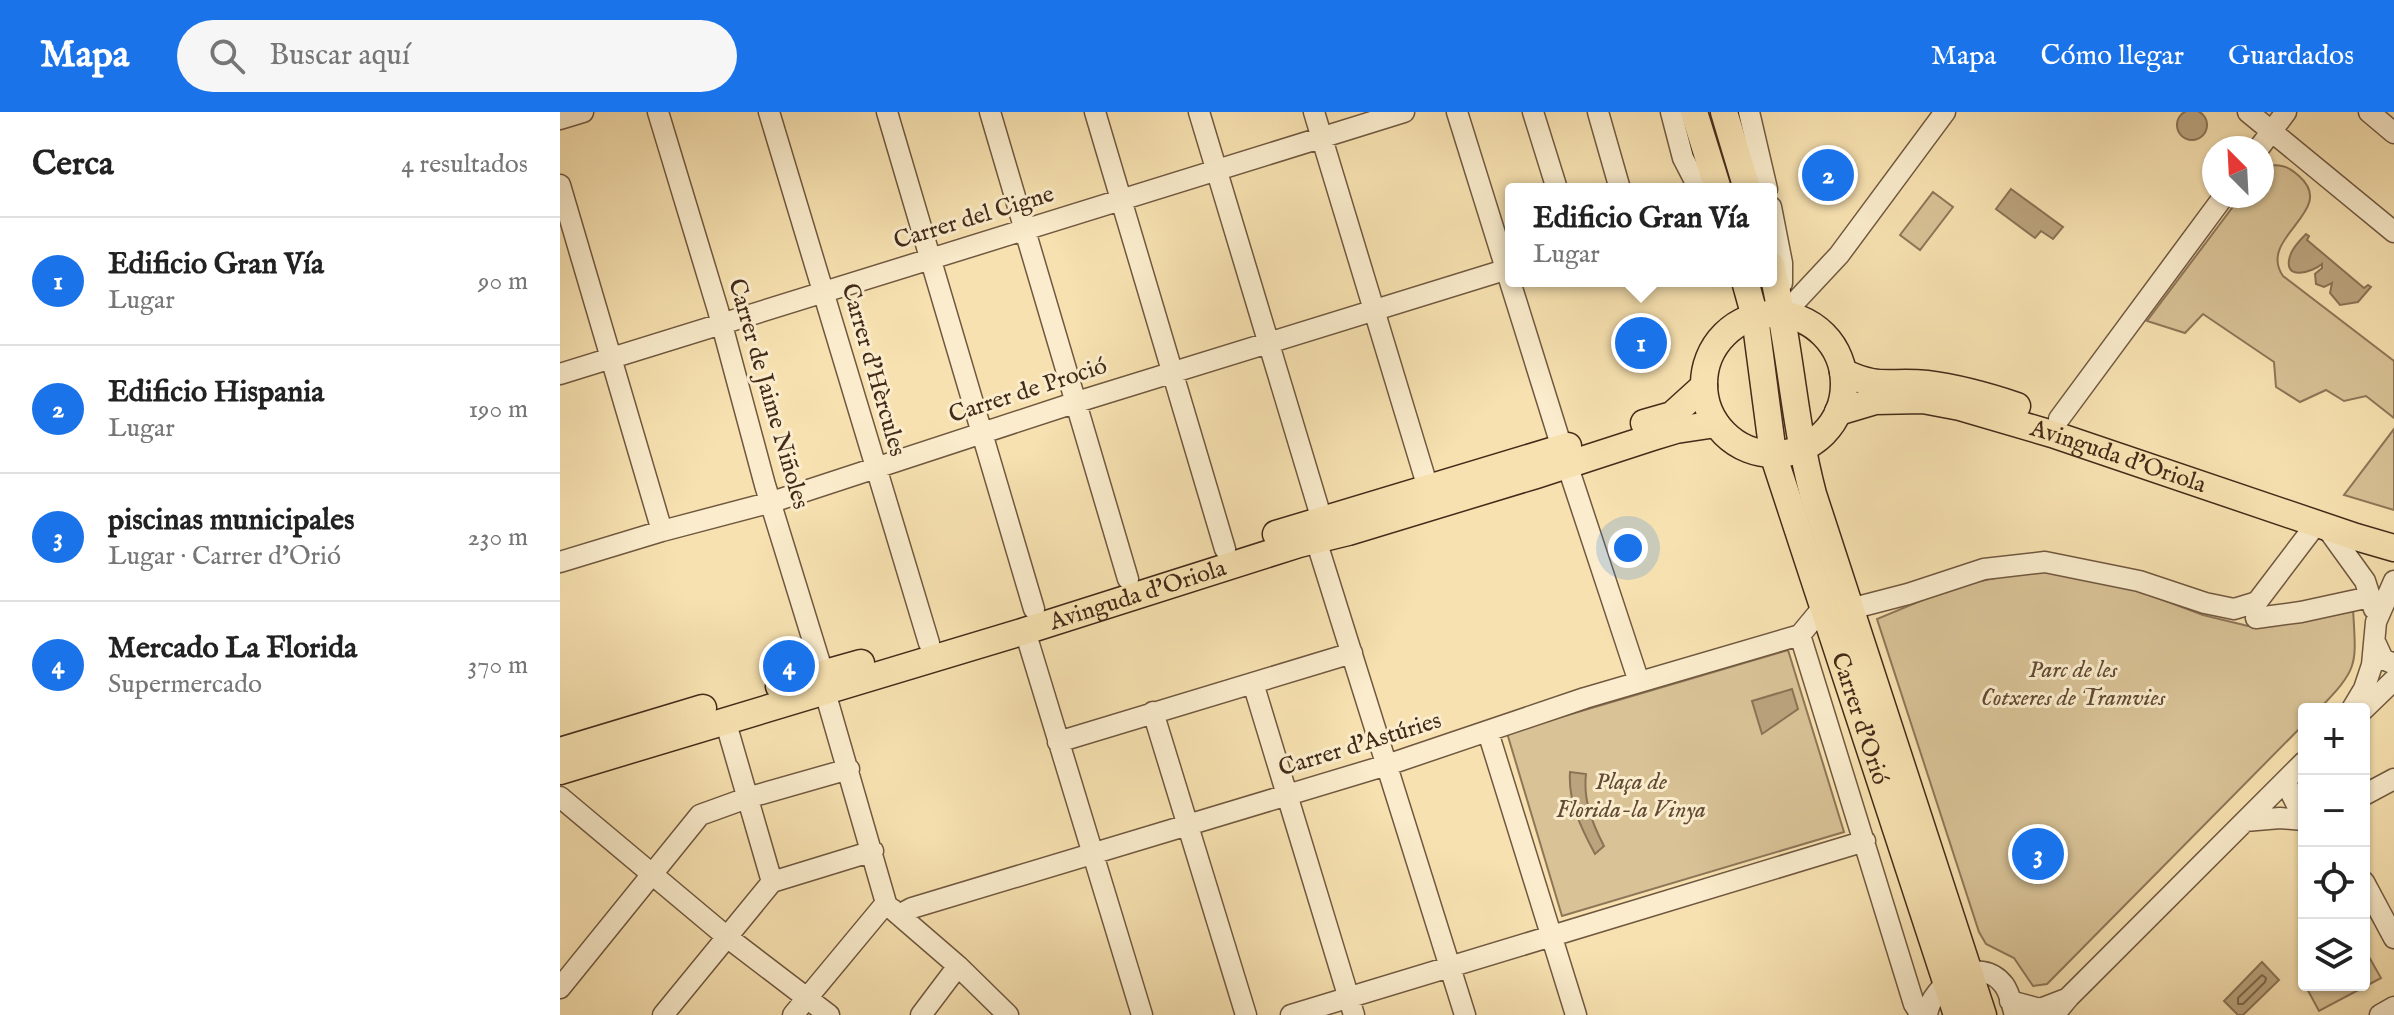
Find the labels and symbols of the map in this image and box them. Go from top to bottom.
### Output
north arrow [2202,136,2274,208]
pin: 2 [1802,145,1854,205]
street label: Carrer del Cigne [890,179,1058,257]
street label: Carrer de Jaime Niñoles [720,275,816,513]
street label: Carrer d'Hèrcules [833,280,913,460]
pin: 1 [1615,313,1667,373]
street label: Carrer de Proció [945,351,1111,431]
street label: Avinguda d'Oriola [2026,413,2211,501]
your location [1608,528,1648,568]
street label: Avinguda d'Oriola [1045,552,1231,638]
pin: 4 [763,636,815,696]
street label: Carrer d'Orió [1824,648,1896,789]
park label: Parc de les Cotxeres de Tramvies [1981,655,2167,714]
street label: Carrer d'Astúries [1275,706,1445,784]
park label: Plaça de Florida-la Vinya [1556,767,1706,826]
pin: 3 [2012,824,2064,884]

